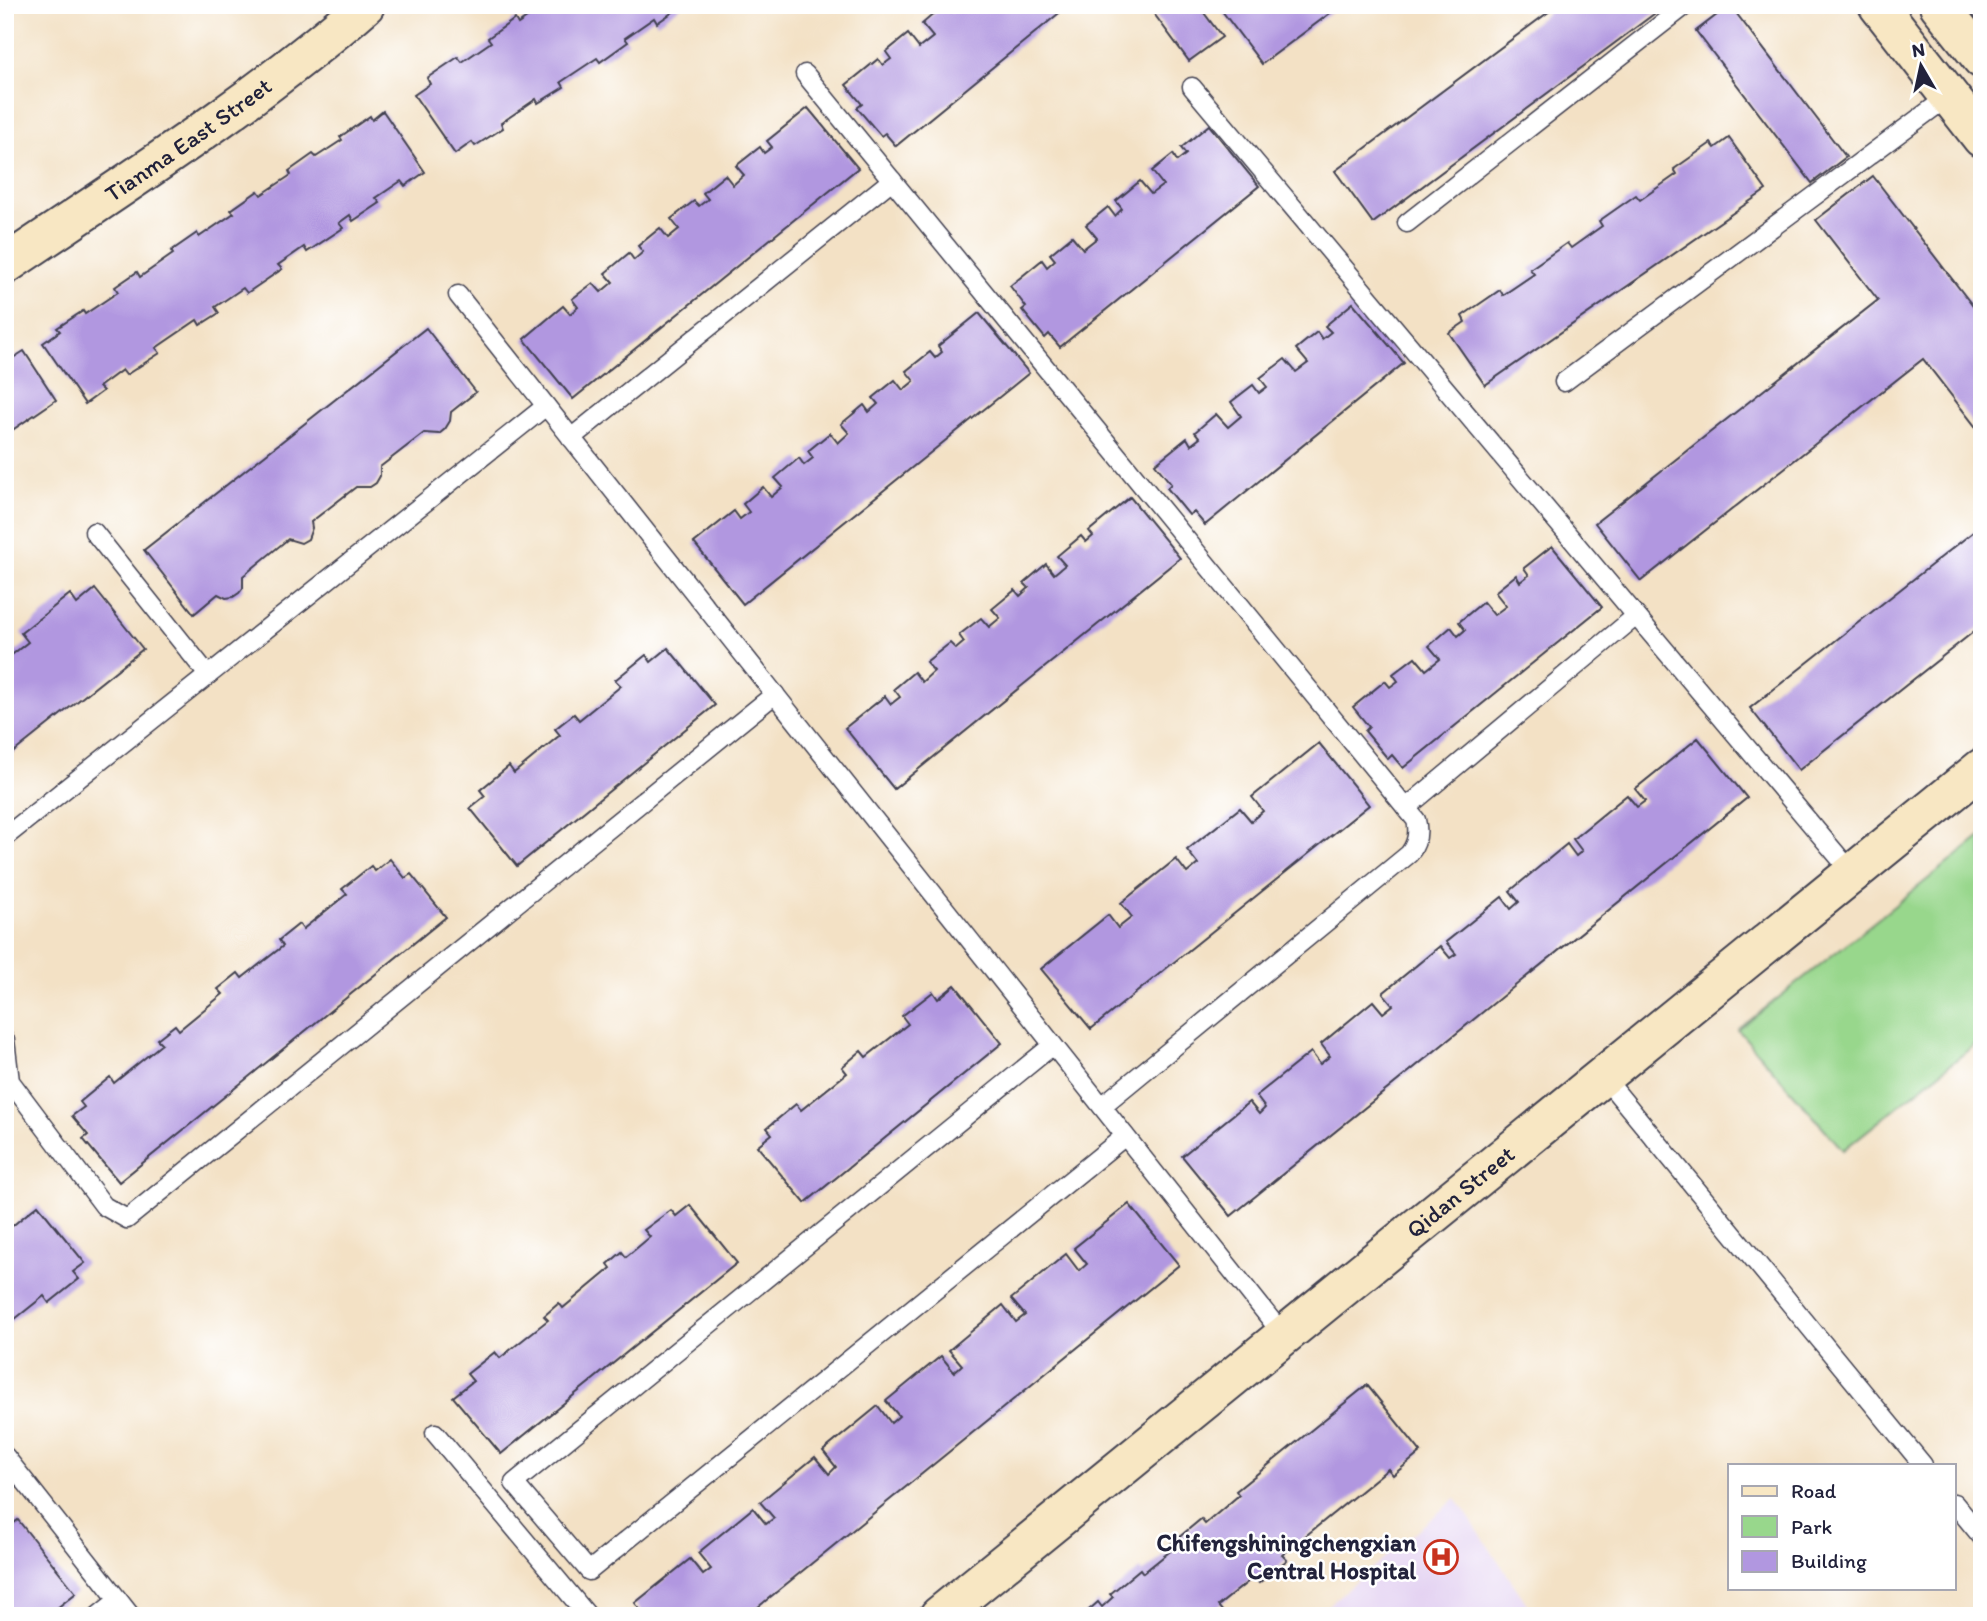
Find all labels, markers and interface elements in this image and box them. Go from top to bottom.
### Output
north arrow [1885,32,1955,102]
text: N [1910,37,1927,62]
street label: Tianma East Street [99,71,277,208]
street label: Qidan Street [1400,1139,1520,1244]
legend [1728,1464,1955,1590]
text: Road [1791,1478,1837,1503]
text: Park [1791,1514,1833,1539]
place label: Chifengshiningchengxian Central Hospital [1156,1528,1416,1586]
hospital icon: Chifengshiningchengxian Central Hospital [1422,1538,1460,1576]
text: Building [1791,1548,1867,1573]

